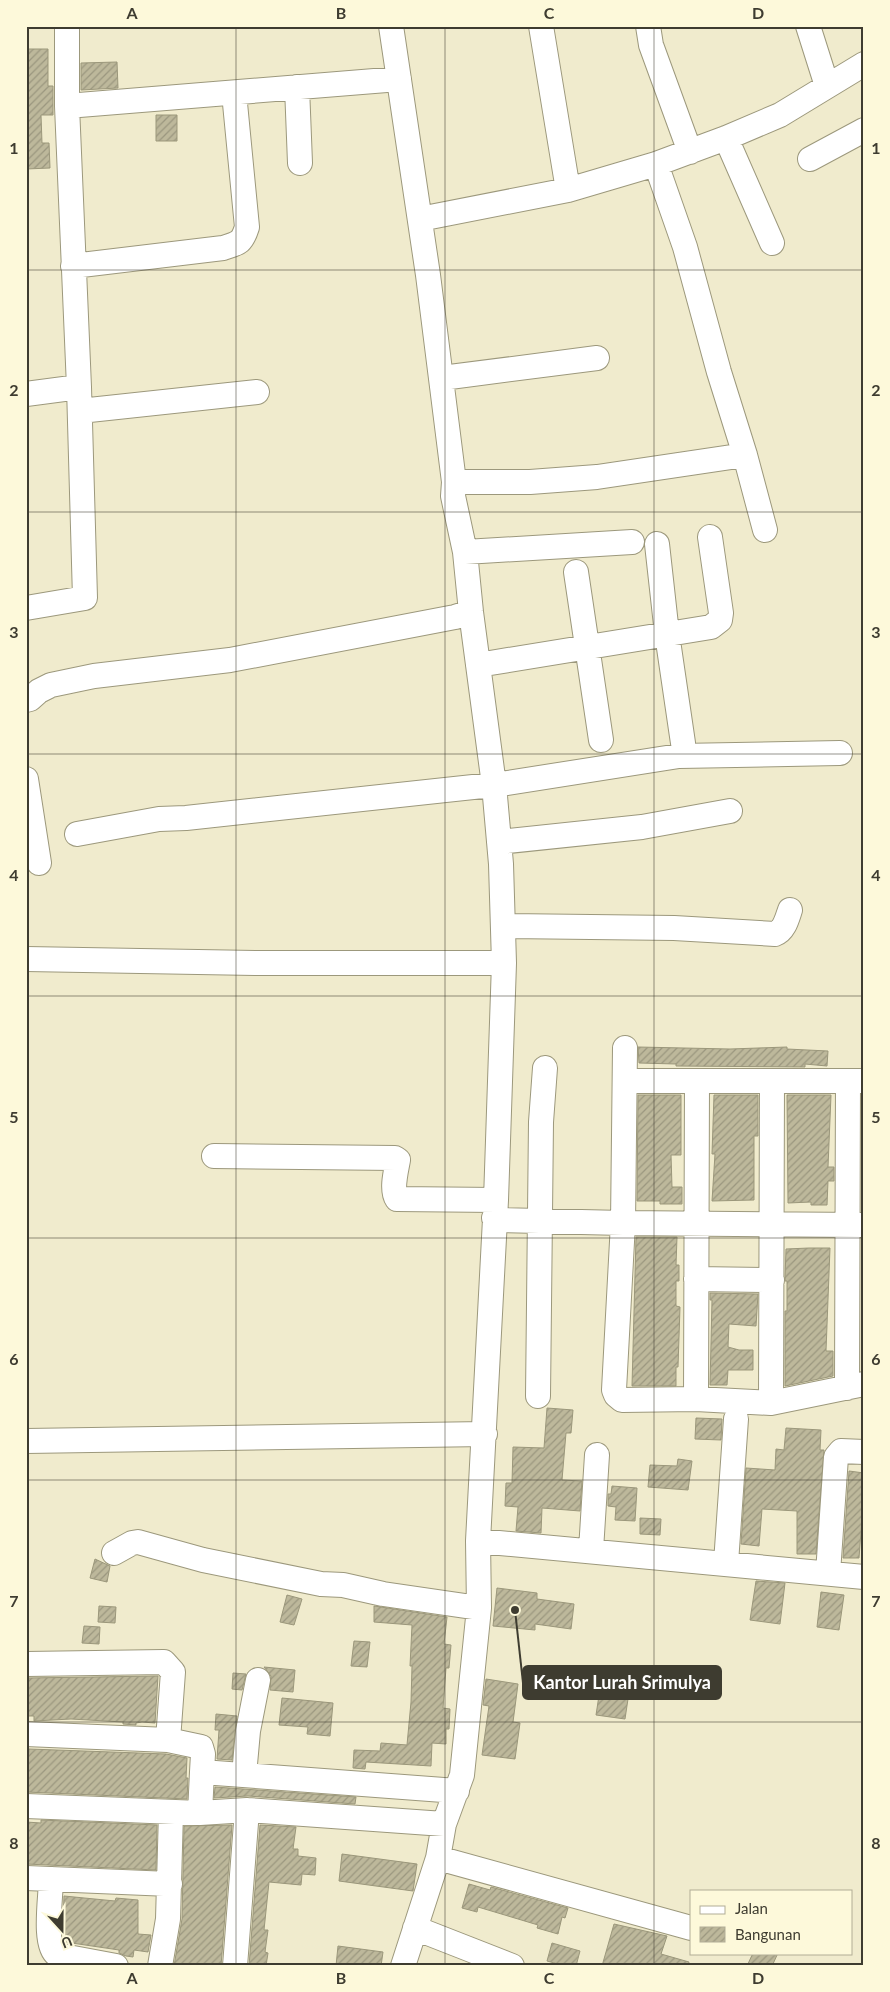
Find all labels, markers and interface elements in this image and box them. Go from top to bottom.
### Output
text: A [125,3,138,22]
text: B [336,3,346,22]
text: C [544,3,555,22]
text: D [752,3,764,22]
text: 1 [9,138,19,157]
text: 1 [871,138,881,157]
text: 2 [9,380,19,399]
text: 2 [871,380,881,399]
text: 3 [9,622,19,641]
text: 3 [871,622,881,641]
text: 4 [9,865,19,884]
text: 4 [871,865,881,884]
text: 5 [9,1107,19,1126]
text: 5 [871,1107,881,1126]
text: 6 [9,1349,19,1368]
text: 6 [871,1349,881,1368]
text: 7 [9,1591,19,1610]
text: 7 [871,1591,881,1610]
callout: Kantor Lurah Srimulya [523,1666,721,1699]
text: Kantor Lurah Srimulya [533,1671,711,1693]
text: 8 [9,1833,19,1852]
text: 8 [871,1833,881,1852]
legend [690,1890,852,1954]
text: Jalan [735,1899,768,1917]
north arrow [38,1904,88,1954]
text: Bangunan [735,1925,801,1943]
text: U [59,1933,75,1952]
text: A [125,1968,138,1987]
text: B [336,1968,346,1987]
text: C [544,1968,555,1987]
text: D [752,1968,764,1987]

